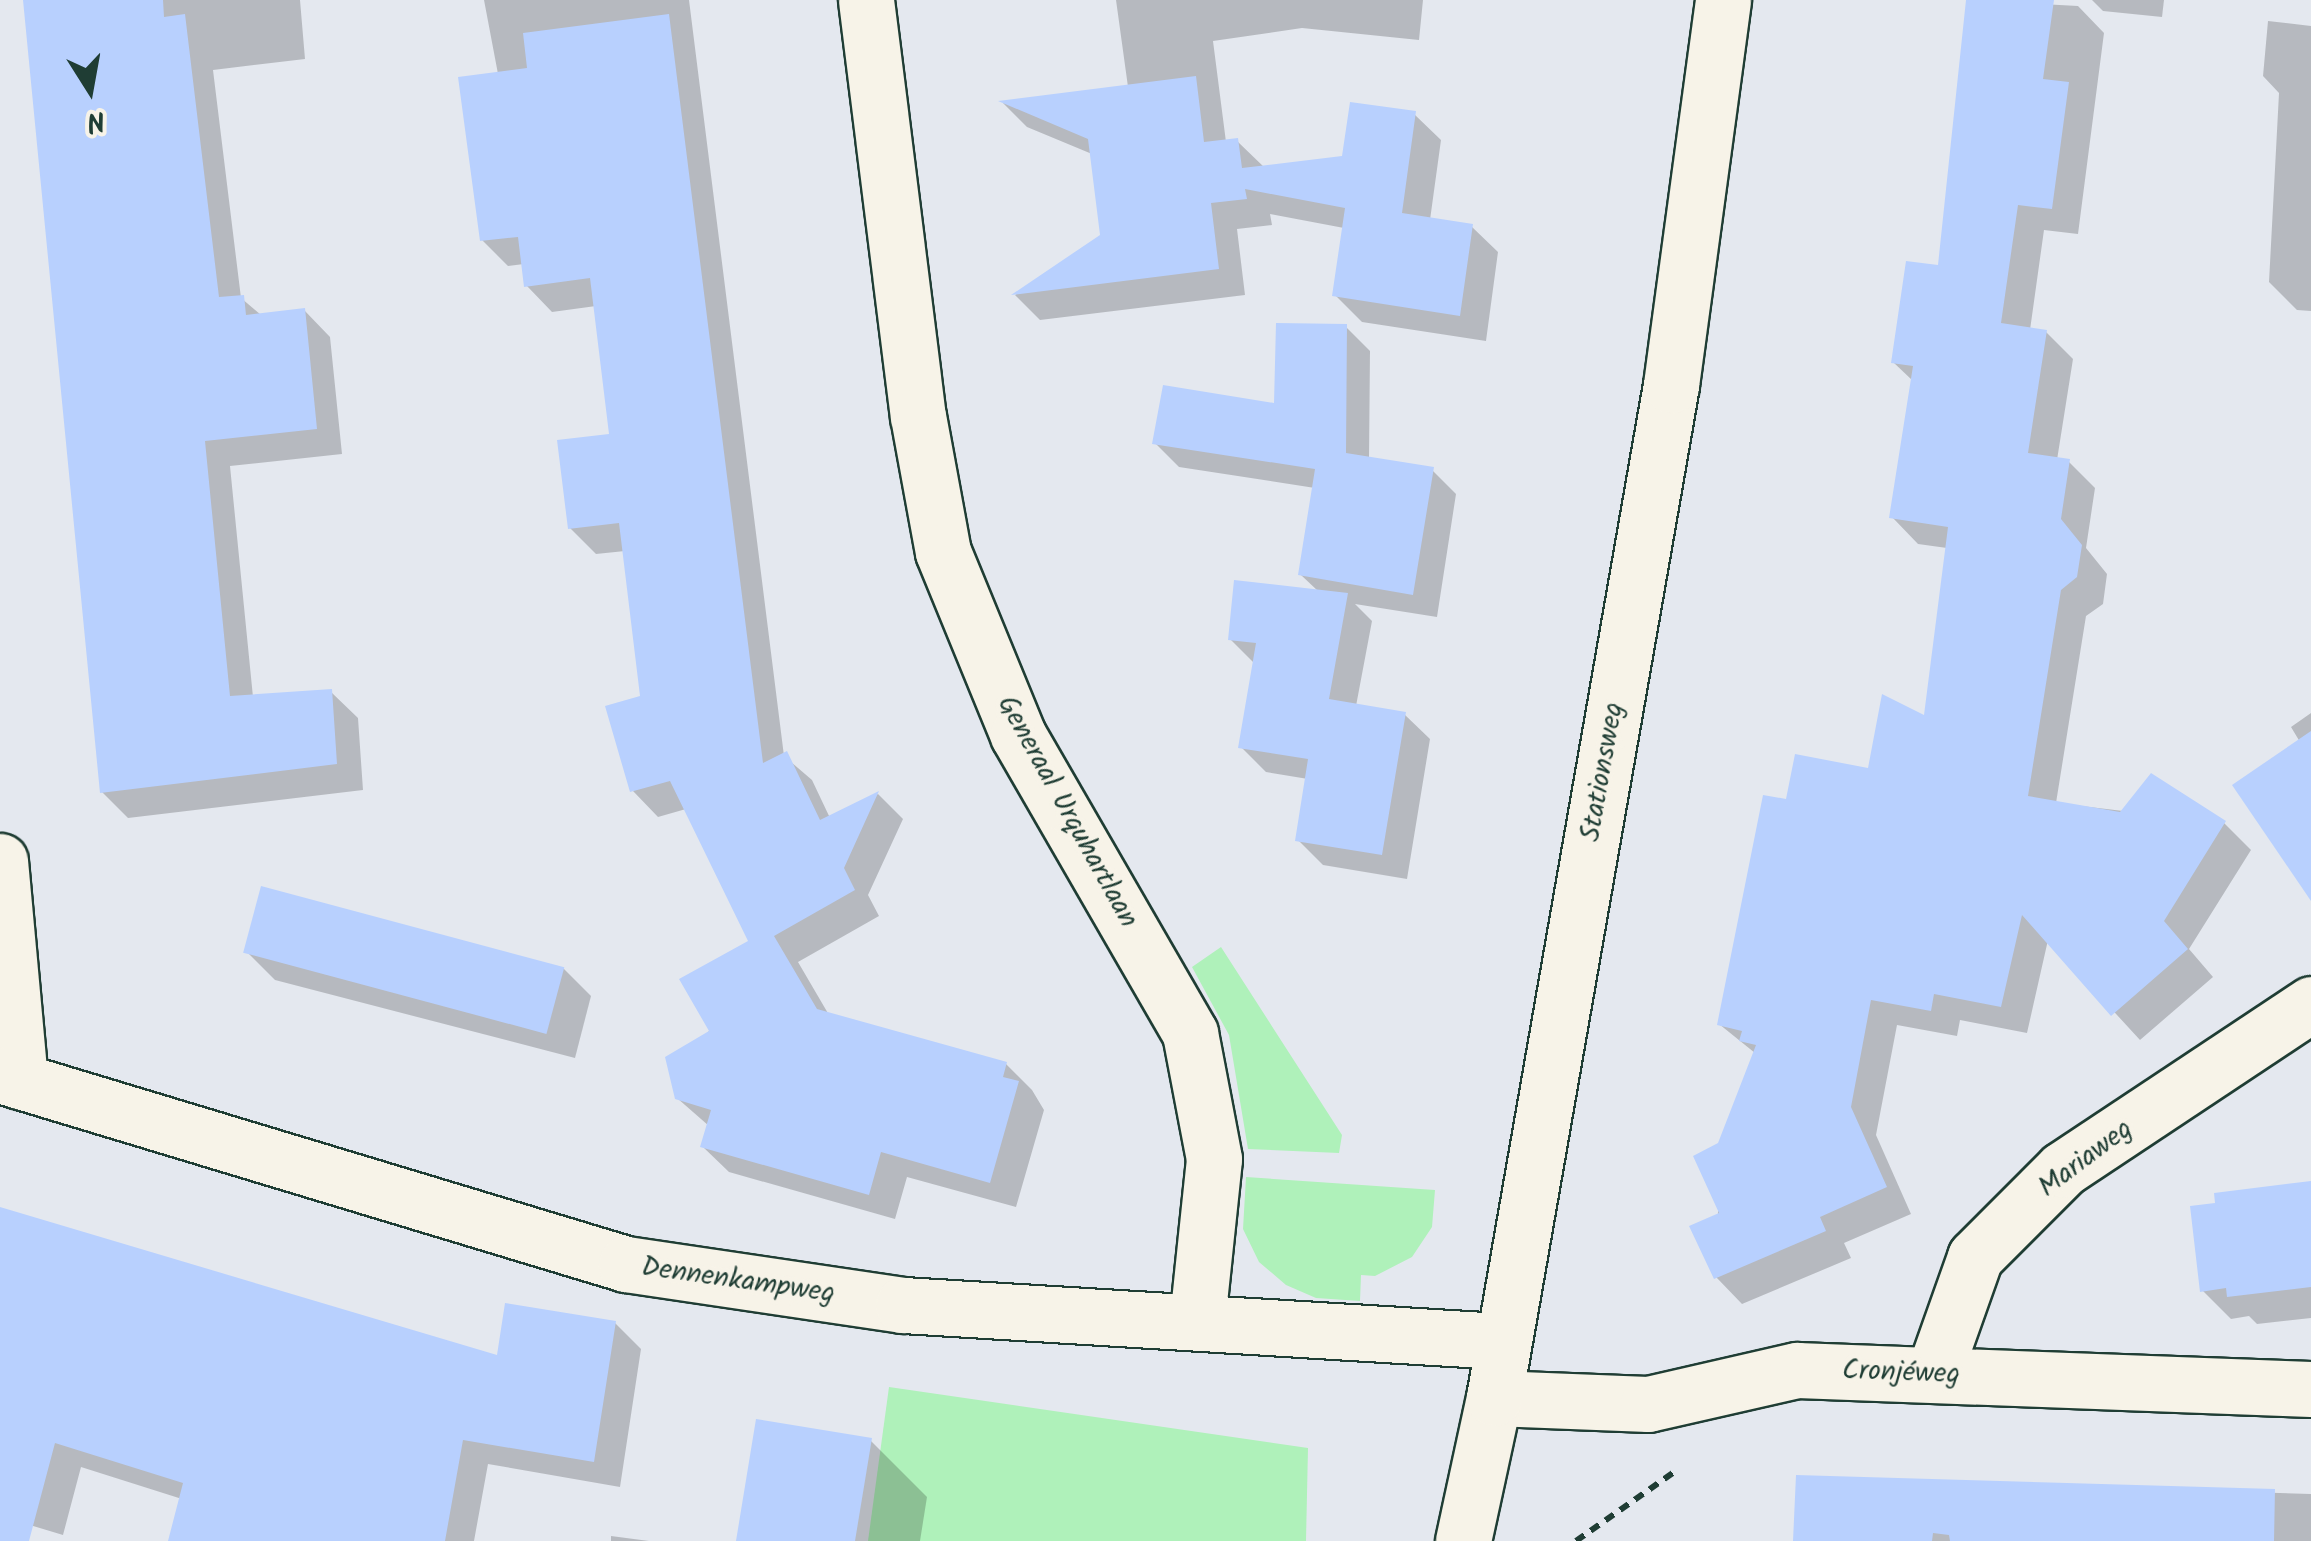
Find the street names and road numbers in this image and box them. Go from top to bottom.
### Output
street label: Generaal Urquhartlaan [989,690,1145,934]
street label: Stationsweg [1574,700,1632,844]
street label: Mariaweg [2032,1113,2140,1205]
street label: Dennenkampweg [639,1251,837,1311]
street label: Cronjéweg [1842,1354,1960,1392]

